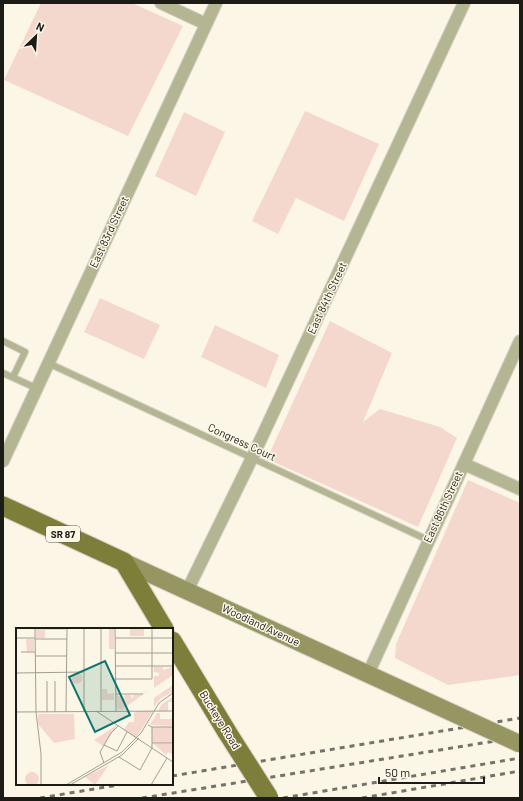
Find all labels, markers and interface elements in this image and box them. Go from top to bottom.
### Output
north arrow [16,16,56,56]
text: N [34,19,47,34]
street label: East 83rd Street [86,194,131,270]
street label: East 84th Street [304,260,349,336]
street label: Congress Court [206,420,278,463]
street label: East 86th Street [420,469,465,545]
road number: SR 87 [46,526,80,542]
street label: Woodland Avenue [220,601,302,648]
inset map [16,628,173,785]
street label: Buckeye Road [197,688,244,751]
scale bar [379,759,484,785]
text: 50 m [385,765,410,779]

